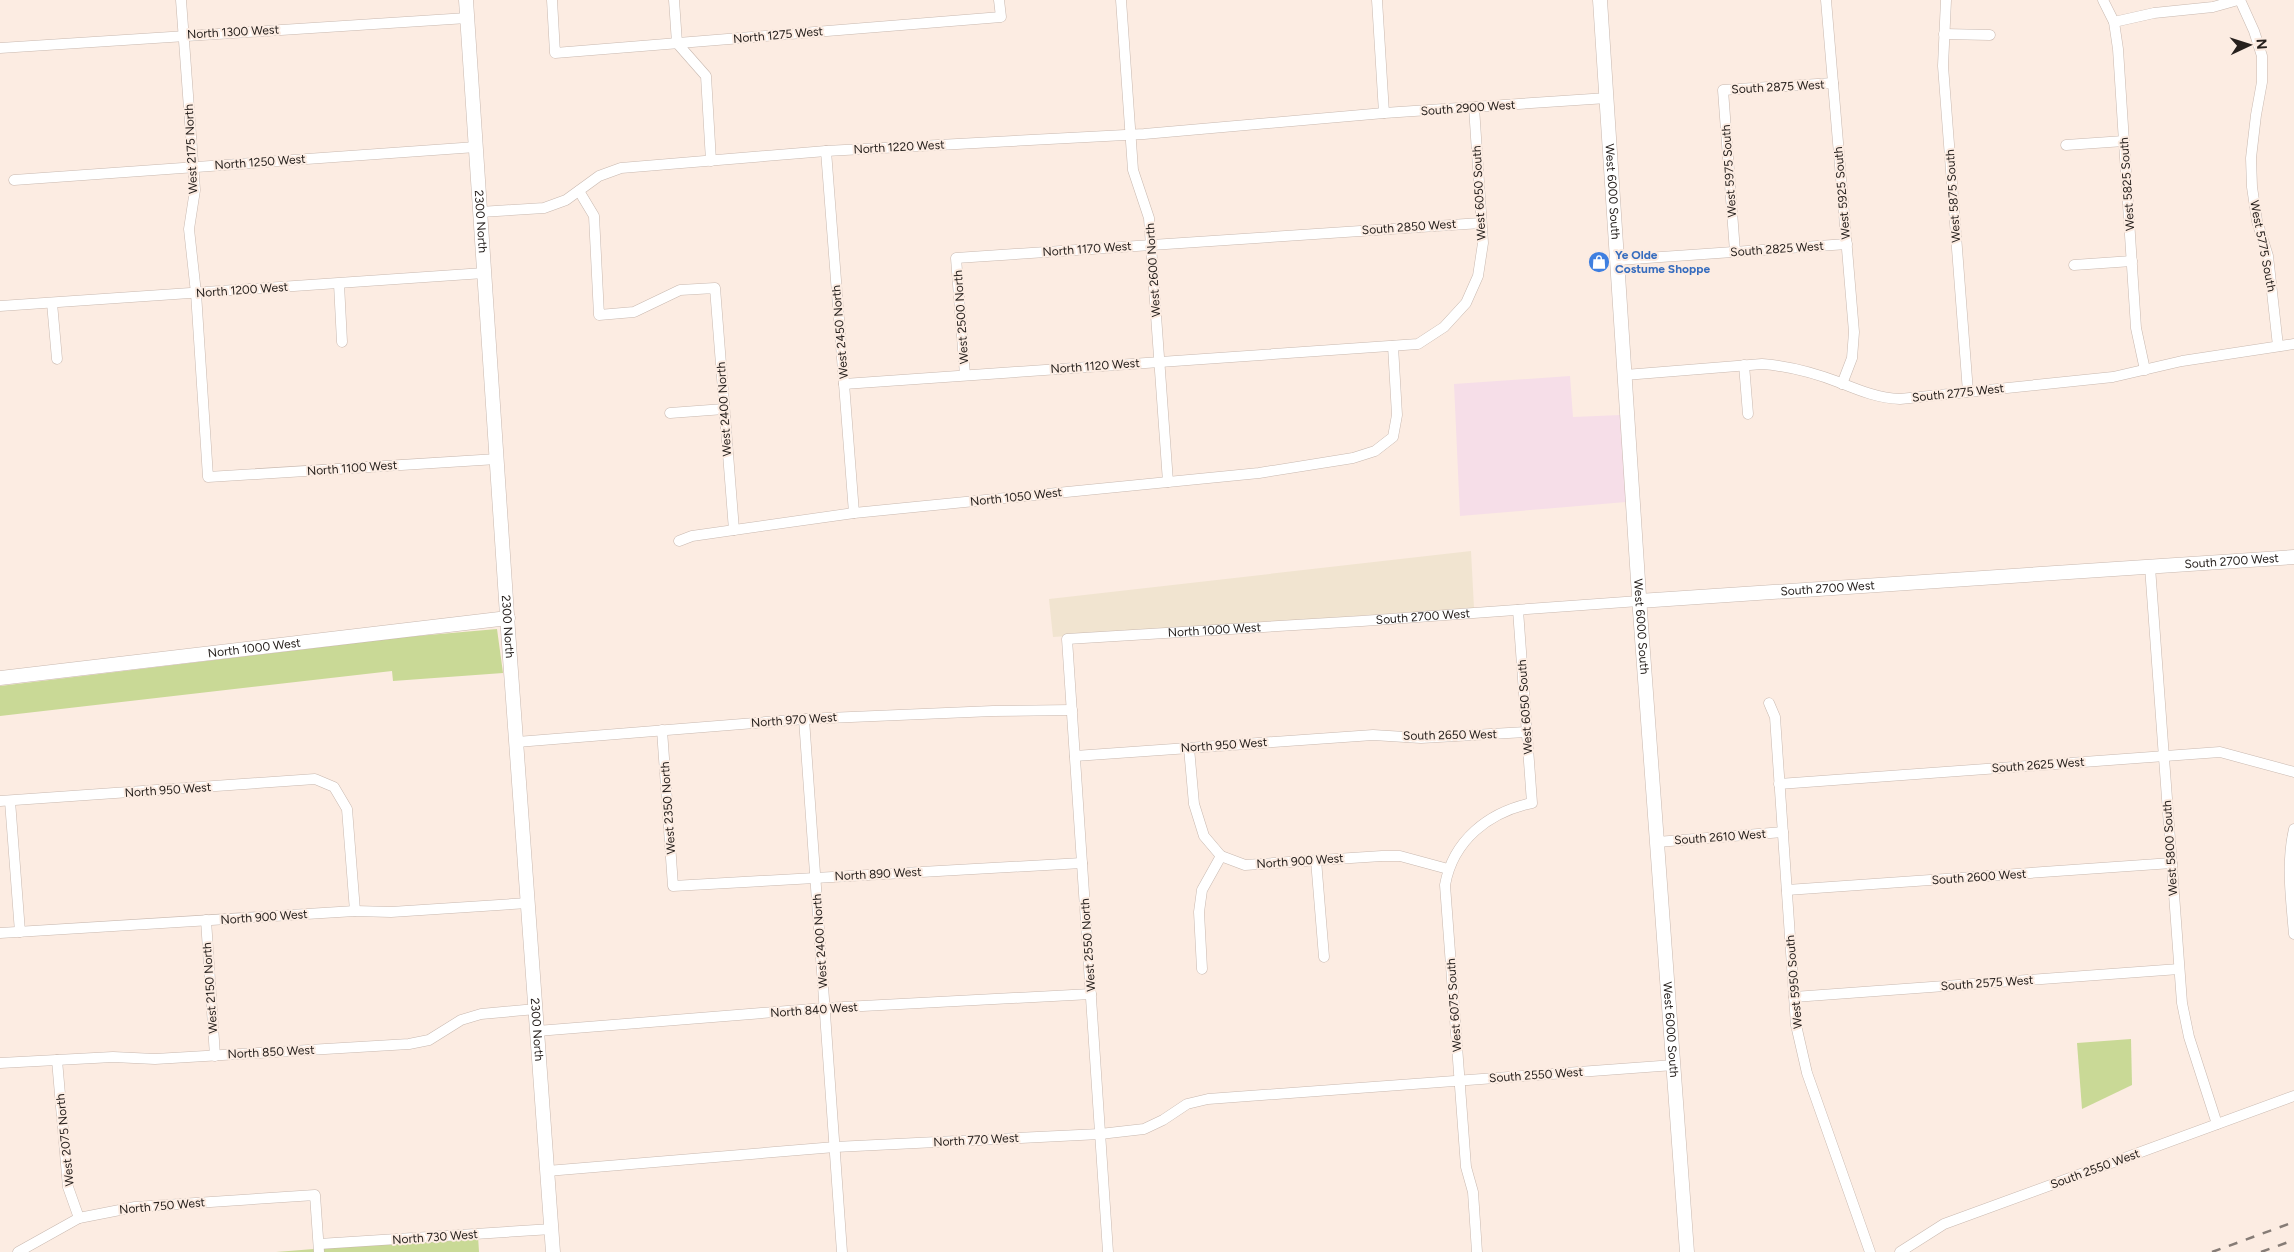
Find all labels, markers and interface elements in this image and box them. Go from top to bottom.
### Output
north arrow [2224,20,2274,70]
street label: North 1300 West [187,23,280,41]
street label: North 1275 West [732,24,824,46]
text: N [2253,38,2270,50]
street label: South 2875 West [1731,78,1825,96]
street label: South 2900 West [1420,98,1516,118]
street label: West 2175 North [182,103,200,194]
street label: West 5975 South [1719,124,1739,218]
street label: West 5825 South [2117,136,2137,231]
street label: North 1220 West [853,138,945,156]
street label: West 6000 South [1602,143,1623,240]
street label: West 6050 South [1470,145,1488,241]
street label: West 5925 South [1831,146,1853,240]
street label: West 5875 South [1943,149,1963,243]
street label: North 1250 West [214,152,307,172]
street label: 2300 North [472,190,490,254]
street label: West 5775 South [2247,199,2279,293]
street label: South 2850 West [1361,217,1457,237]
street label: West 2600 North [1143,222,1163,317]
street label: North 1170 West [1042,239,1132,259]
street label: South 2825 West [1730,239,1825,259]
place label: Ye Olde Costume Shoppe [1615,248,1710,276]
shop icon: Ye Olde Costume Shoppe [1587,250,1611,274]
street label: West 2500 North [951,269,971,364]
street label: North 1200 West [196,280,289,300]
street label: West 2450 North [829,284,851,379]
street label: North 1120 West [1050,356,1141,376]
street label: West 2400 North [714,361,734,457]
street label: South 2775 West [1911,381,2005,405]
street label: North 1100 West [306,458,398,478]
street label: North 1050 West [969,485,1063,509]
street label: South 2700 West [2184,551,2280,571]
street label: West 6000 South [1631,578,1652,675]
street label: South 2700 West [1780,578,1876,598]
street label: 2300 North [499,595,517,659]
street label: South 2700 West [1375,606,1471,627]
street label: North 1000 West [1167,620,1262,640]
street label: North 1000 West [207,635,302,660]
street label: West 6050 South [1515,659,1535,755]
street label: North 970 West [751,710,838,730]
street label: South 2650 West [1403,727,1498,743]
street label: North 950 West [1180,735,1268,755]
street label: South 2625 West [1991,755,2085,775]
street label: West 2350 North [658,761,678,855]
street label: North 950 West [124,780,212,800]
street label: West 5800 South [2160,800,2180,896]
street label: South 2610 West [1674,827,1767,847]
street label: North 900 West [1256,851,1345,871]
street label: North 890 West [834,865,922,883]
street label: South 2600 West [1931,867,2027,887]
street label: West 2400 North [810,893,830,989]
street label: West 2550 North [1078,898,1098,992]
street label: North 900 West [220,907,309,927]
street label: West 5950 South [1783,934,1805,1030]
street label: West 2150 North [200,942,220,1034]
street label: West 6075 South [1444,957,1464,1052]
street label: South 2575 West [1940,973,2034,993]
street label: West 6000 South [1660,981,1681,1078]
street label: 2300 North [528,998,546,1062]
street label: North 840 West [770,1000,859,1020]
street label: North 850 West [227,1043,315,1061]
street label: South 2550 West [1489,1065,1584,1085]
street label: West 2075 North [53,1093,77,1187]
street label: North 770 West [933,1131,1020,1149]
street label: South 2550 West [2048,1146,2142,1192]
street label: North 750 West [118,1195,206,1217]
street label: North 730 West [392,1227,479,1247]

